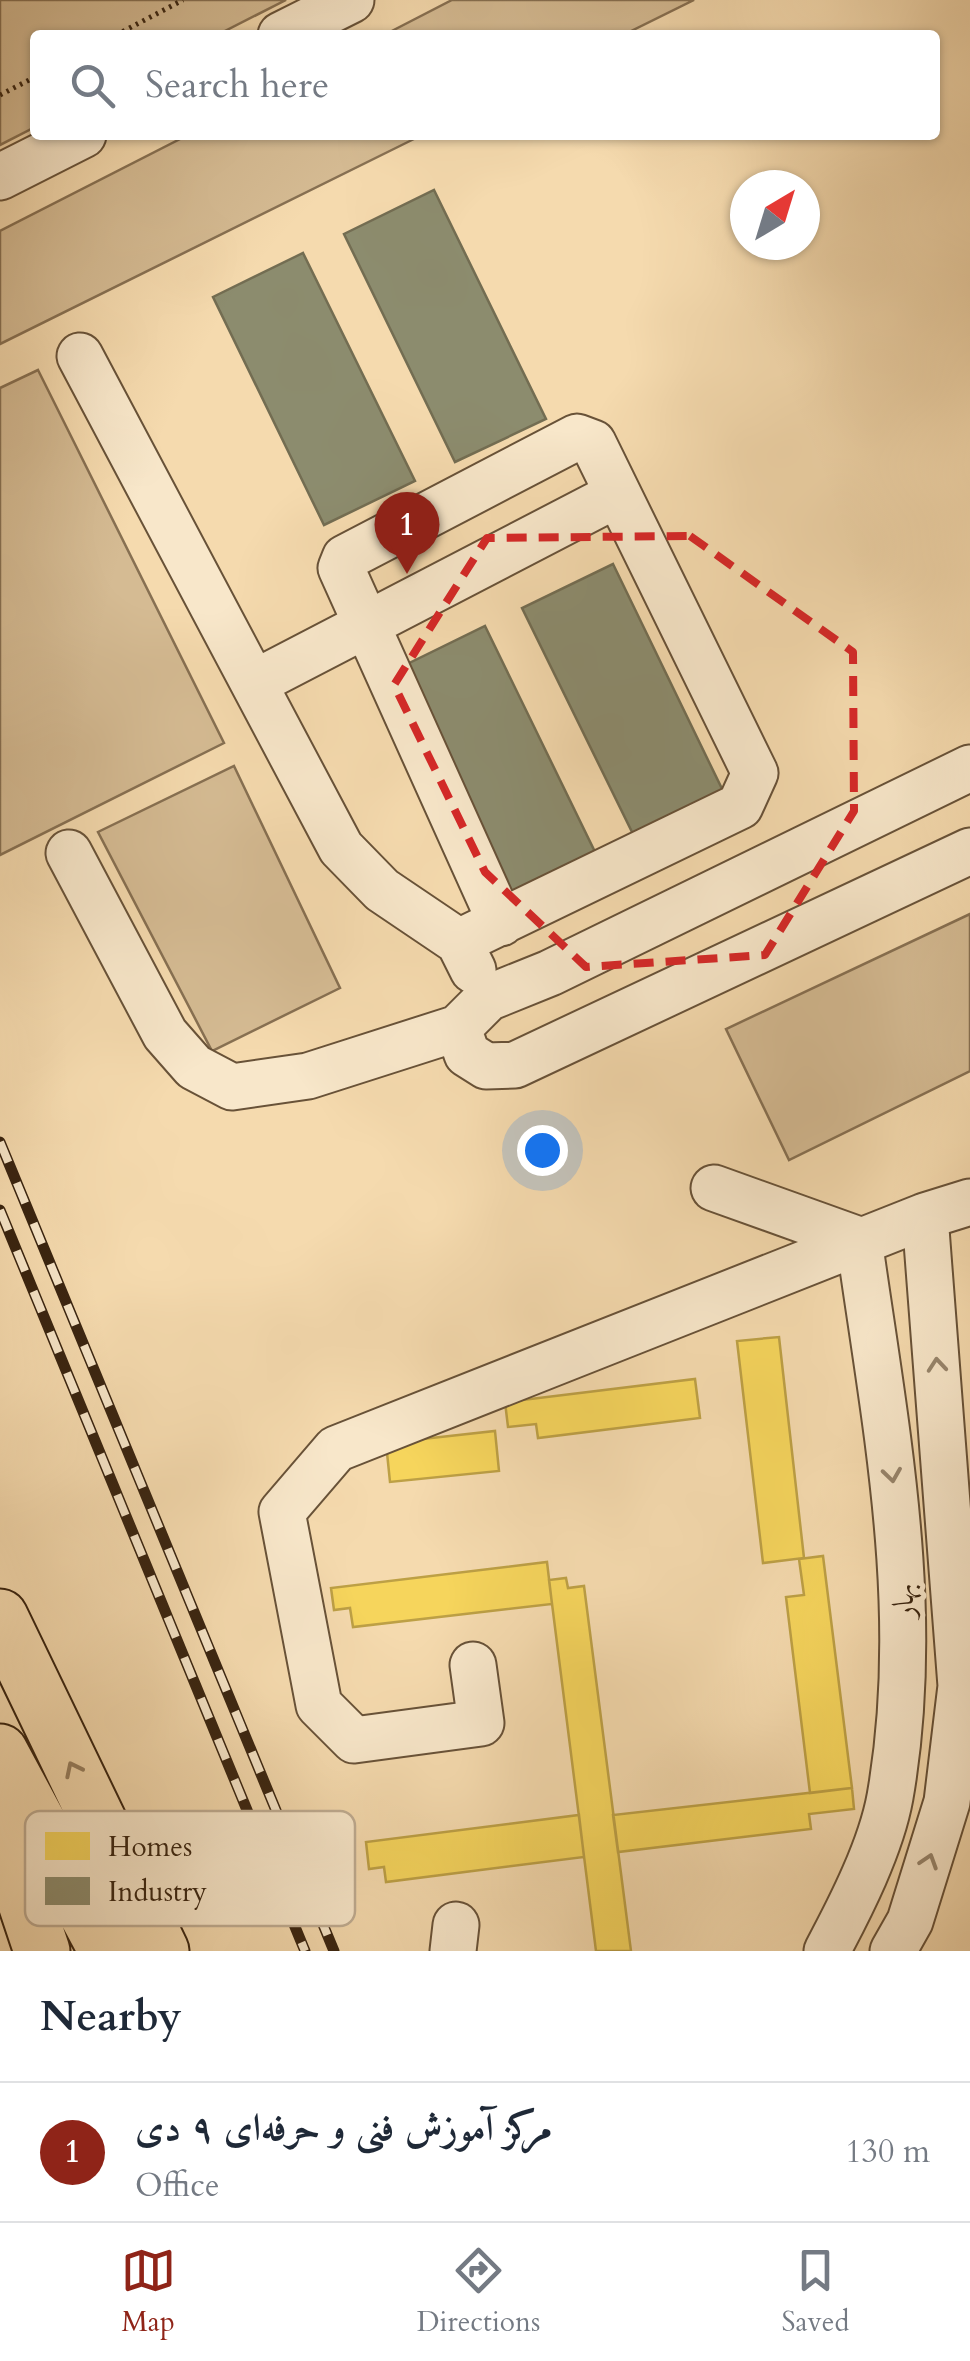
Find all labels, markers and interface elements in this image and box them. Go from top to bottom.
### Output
search box [30,30,940,140]
icon: search [65,58,120,113]
text: Search here [145,59,329,111]
north arrow [730,170,820,260]
pin: 1 [374,492,440,574]
your location [517,1125,568,1176]
one-way arrow [927,1357,949,1373]
one-way arrow [880,1467,901,1483]
street label: بهار [882,1583,925,1622]
one-way arrow [66,1761,85,1779]
legend [25,1811,355,1926]
text: Homes [108,1828,192,1866]
one-way arrow [917,1853,937,1870]
text: Industry [108,1873,207,1911]
text: Nearby [40,1988,182,2045]
text: مرکز آموزش فنی و حرفه‌ای ۹ دی [135,2102,552,2154]
text: 1 [64,2130,81,2174]
text: 130 m [845,2130,930,2174]
text: Office [135,2164,219,2208]
tab: Map [121,2243,176,2341]
tab: Directions [417,2243,540,2341]
tab: Saved [781,2243,849,2341]

